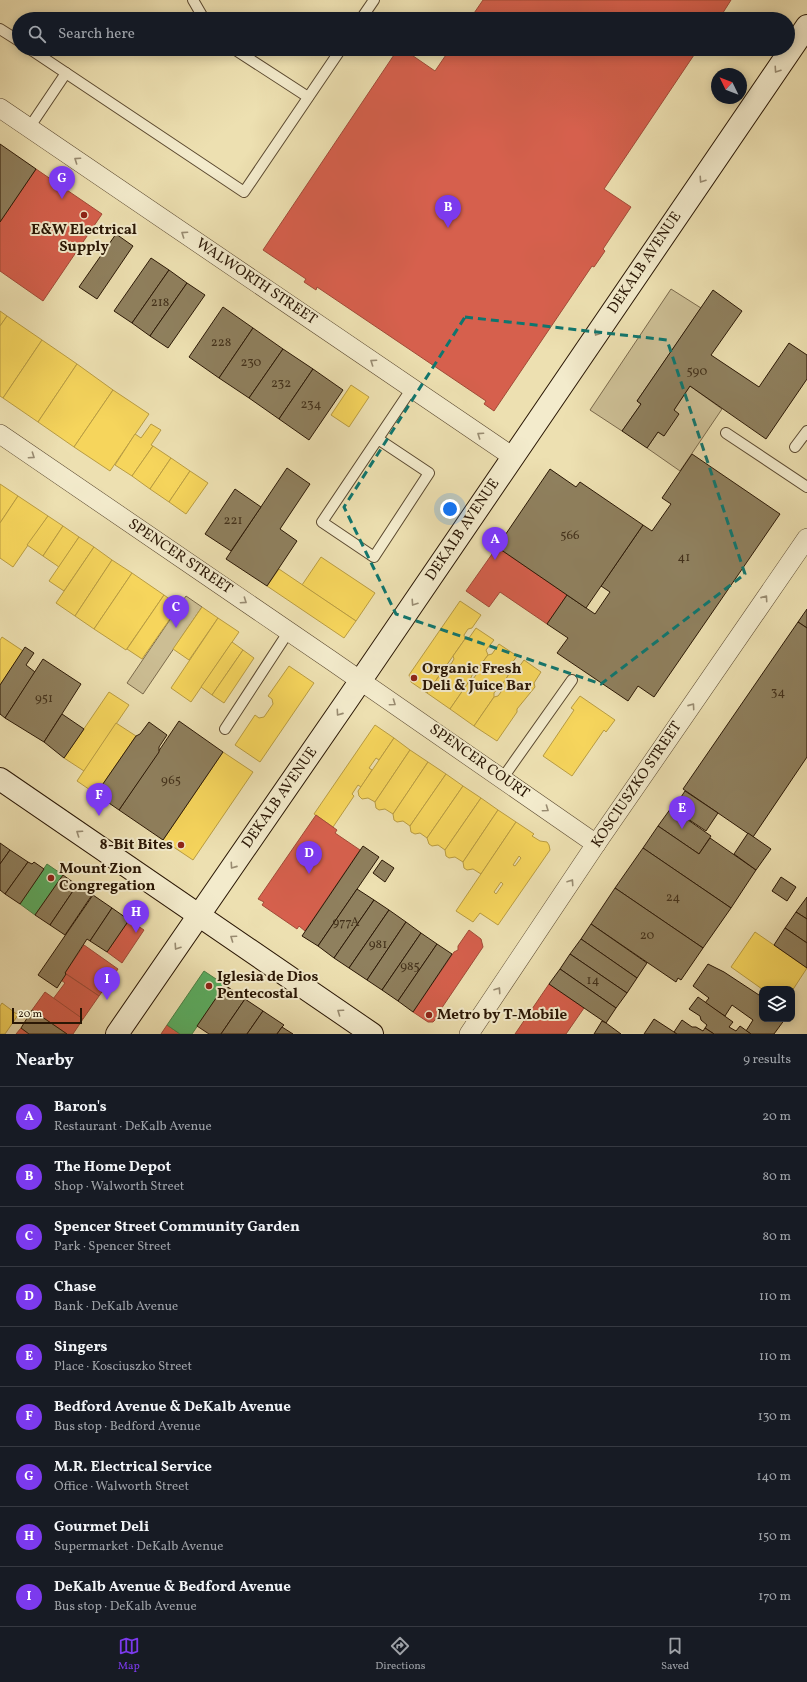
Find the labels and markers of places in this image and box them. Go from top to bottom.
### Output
pin: G [49,166,75,199]
pin: B [435,195,461,228]
marker: E&W Electrical Supply [79,210,89,220]
place label: E&W Electrical Supply [31,220,137,258]
pin: A [482,527,508,560]
pin: C [163,595,189,628]
place label: Organic Fresh Deli & Juice Bar [422,659,531,697]
marker: Organic Fresh Deli & Juice Bar [409,673,419,683]
pin: F [86,783,112,816]
pin: E [669,796,695,829]
place label: 8-Bit Bites [99,835,173,856]
marker: 8-Bit Bites [176,840,186,850]
pin: D [296,841,322,874]
place label: Mount Zion Congregation [59,859,155,897]
marker: Mount Zion Congregation [46,873,56,883]
pin: H [123,900,149,933]
pin: I [94,967,120,1000]
place label: Iglesia de Dios Pentecostal [217,967,318,1005]
marker: Iglesia de Dios Pentecostal [204,981,214,991]
place label: Metro by T-Mobile [437,1005,568,1026]
marker: Metro by T-Mobile [424,1010,434,1020]

